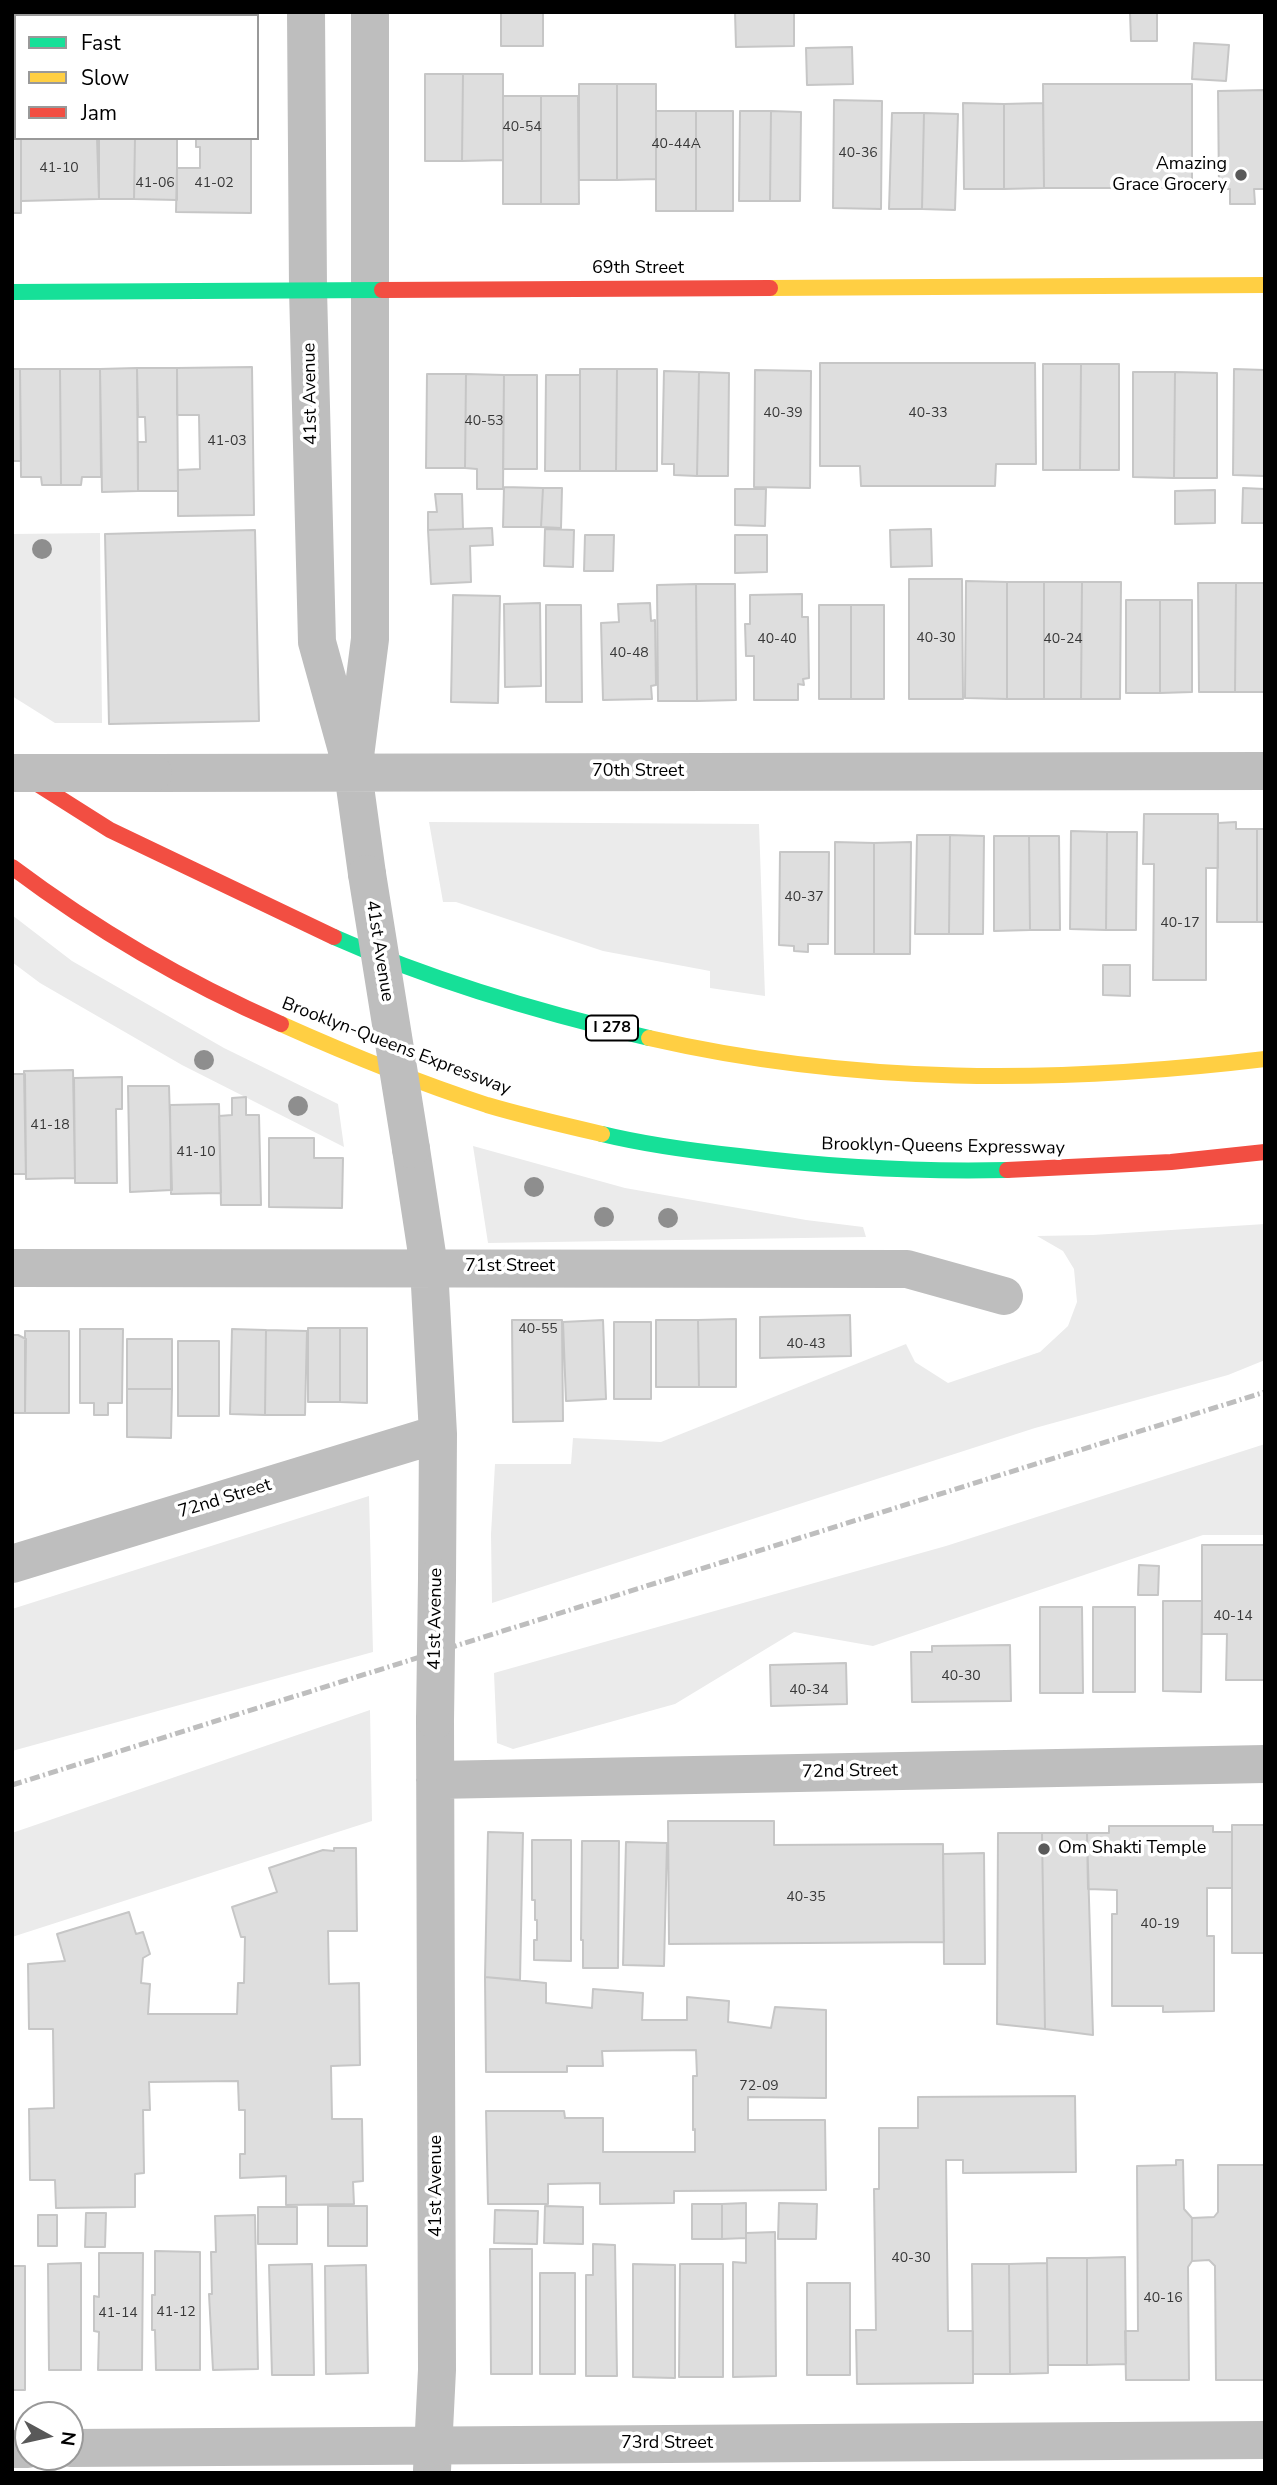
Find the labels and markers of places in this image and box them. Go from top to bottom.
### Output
place label: Amazing Grace Grocery [1112,154,1227,196]
marker: Amazing Grace Grocery [1233,167,1249,183]
place label: Om Shakti Temple [1058,1838,1206,1860]
marker: Om Shakti Temple [1036,1841,1052,1857]

